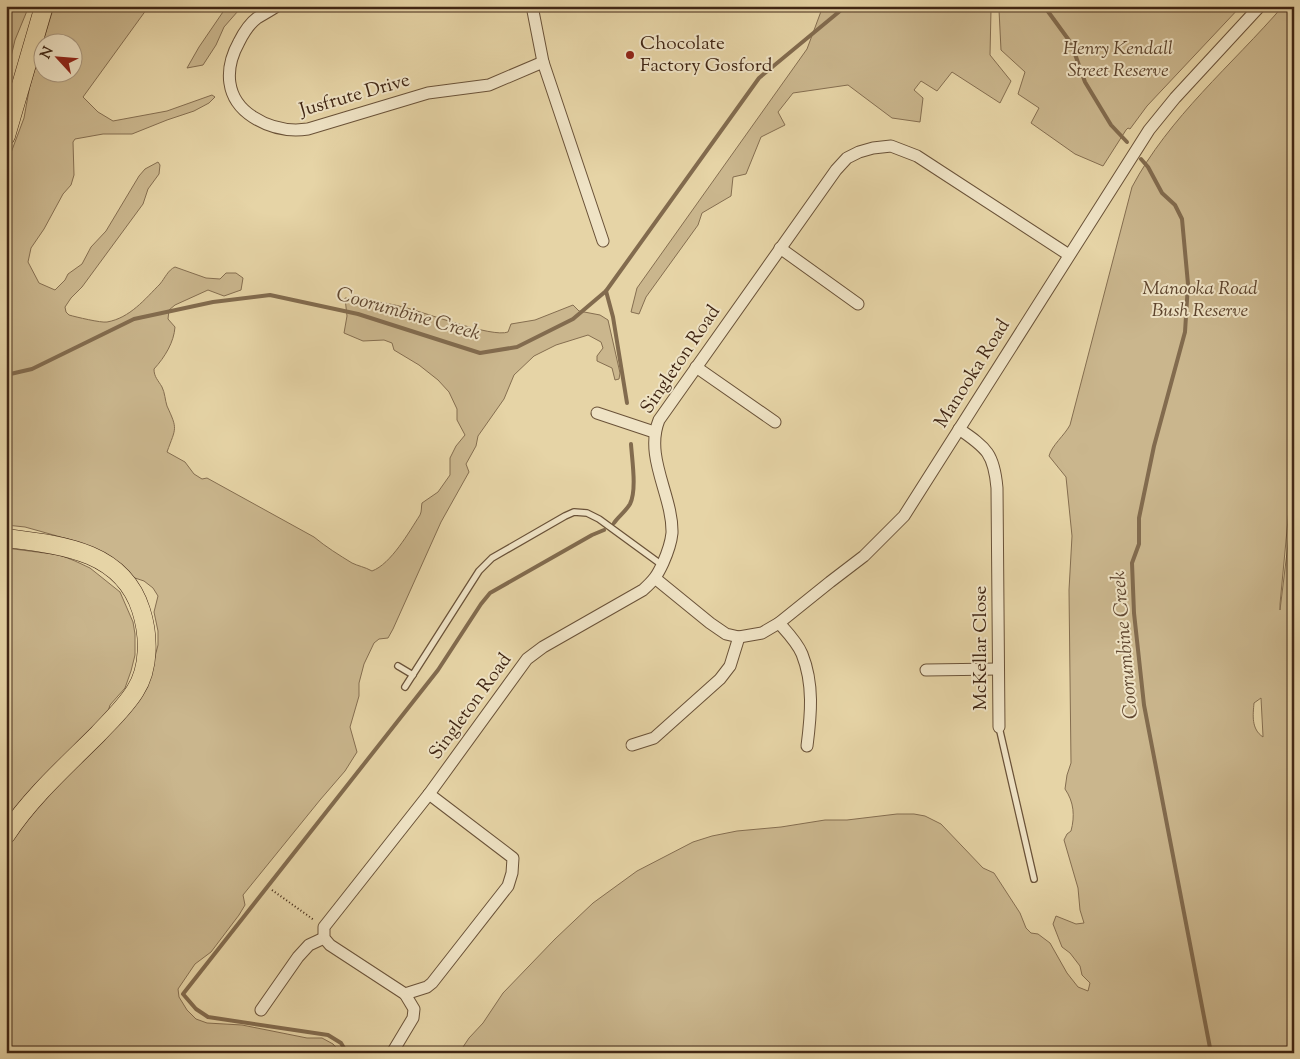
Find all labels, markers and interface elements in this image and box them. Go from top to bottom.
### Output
place label: Chocolate Factory Gosford [640,31,773,80]
north arrow [32,32,82,82]
park label: Henry Kendall Street Reserve [1063,36,1173,85]
text: N [37,44,60,63]
marker: Chocolate Factory Gosford [624,49,636,61]
street label: Jusfrute Drive [296,67,413,125]
park label: Manooka Road Bush Reserve [1142,276,1258,325]
water label: Coorumbine Creek [333,281,483,349]
street label: Singleton Road [635,300,728,420]
street label: Manooka Road [929,314,1017,434]
water label: Coorumbine Creek [1105,570,1147,720]
street label: McKellar Close [968,585,995,710]
street label: Singleton Road [423,648,519,766]

